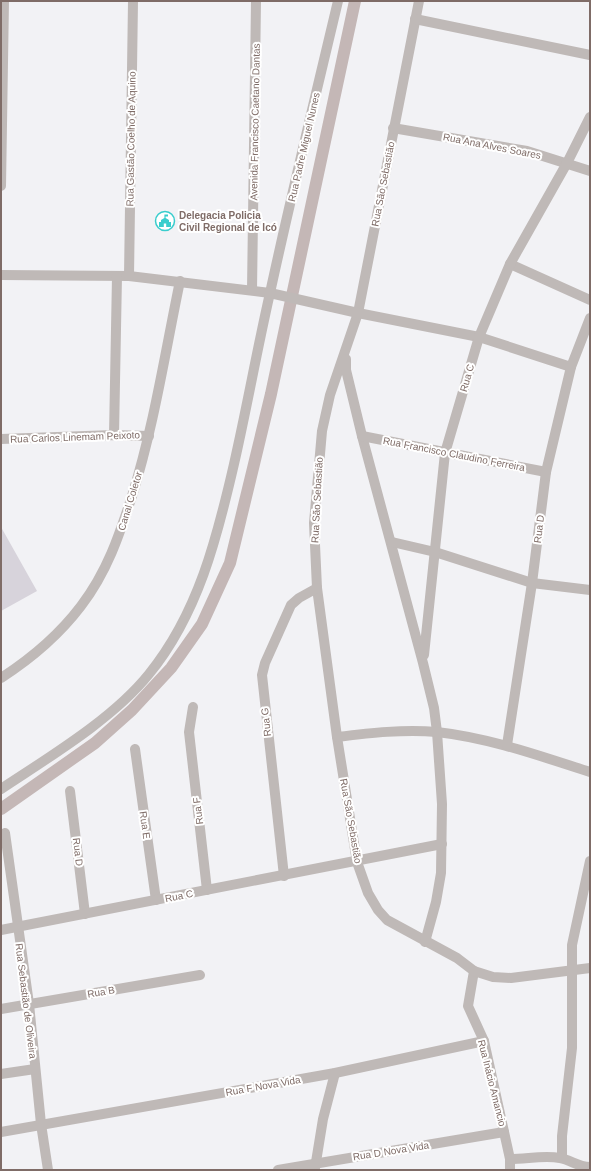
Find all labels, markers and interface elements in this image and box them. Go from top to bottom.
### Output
street label: Avenida Francisco Caetano Dantas [248,43,262,201]
street label: Rua Gastão Coelho de Aquino [124,71,138,207]
street label: Rua Padre Miguel Nunes [286,91,322,203]
street label: Rua Ana Alves Soares [442,131,542,161]
street label: Rua São Sebastião [369,140,397,227]
public building icon: Delegacia Policia Civil Regional de Icó [154,210,176,232]
place label: Delegacia Policia Civil Regional de Icó [179,210,277,233]
street label: Rua C [458,363,476,393]
street label: Rua Carlos Linemam Peixoto [10,429,141,445]
street label: Rua Francisco Claudino Ferreira [382,435,526,473]
street label: Rua São Sebastião [309,456,325,543]
street label: Canal Coletor [116,470,144,532]
street label: Rua D [532,514,546,544]
street label: Rua G [259,707,273,737]
street label: Rua São Sebastião [338,778,364,865]
street label: Rua F [191,797,205,825]
street label: Rua E [138,810,152,840]
street label: Rua D [71,837,85,867]
street label: Rua C [164,888,194,904]
street label: Rua Sebastião de Oliveira [13,943,39,1060]
street label: Rua B [86,984,116,1000]
street label: Rua Inácio Amancio [476,1039,508,1128]
street label: Rua F Nova Vida [225,1074,302,1098]
street label: Rua D Nova Vida [352,1139,430,1162]

